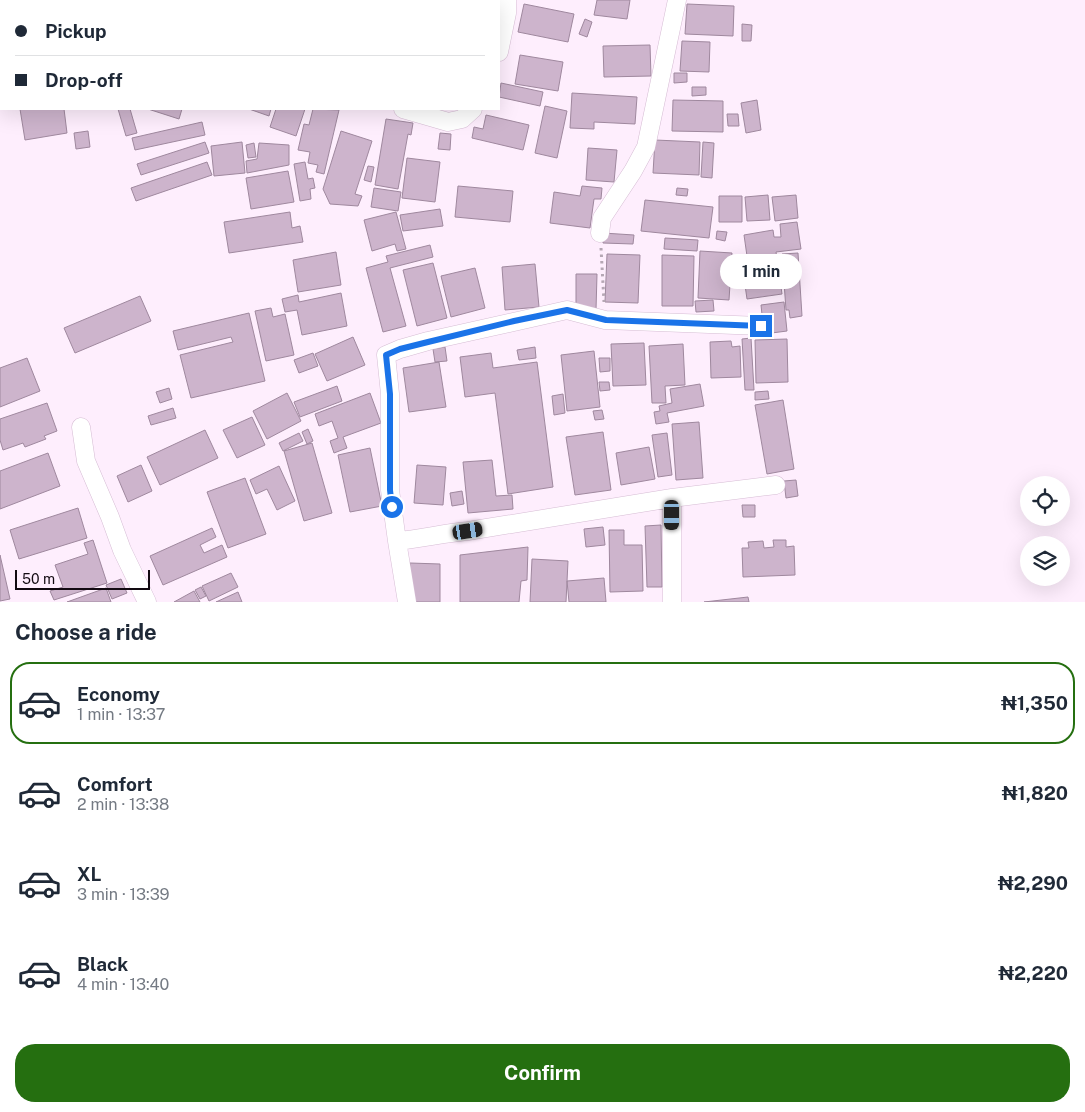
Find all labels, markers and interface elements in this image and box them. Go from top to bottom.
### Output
text: Pickup [45,20,107,42]
text: Drop-off [45,69,122,91]
callout: 1 min [720,254,802,288]
text: 1 min [742,262,780,281]
route end [750,315,772,337]
map controls [1020,476,1070,586]
button: locate [1020,476,1070,526]
route start [381,496,403,518]
car [664,500,679,530]
car [452,521,483,541]
button: layers [1020,536,1070,586]
scale bar [15,567,150,590]
text: 50 m [22,571,55,587]
text: Choose a ride [15,619,157,645]
icon: car [17,681,62,726]
text: Economy [77,683,160,705]
text: ₦1,350 [1001,692,1068,714]
text: 1 min · 13:37 [77,705,165,724]
icon: car [17,771,62,816]
text: Comfort [77,773,153,795]
text: ₦1,820 [1002,782,1068,804]
text: 2 min · 13:38 [77,795,169,814]
icon: car [17,861,62,906]
text: XL [77,863,102,885]
text: ₦2,290 [998,872,1068,894]
text: 3 min · 13:39 [77,885,170,904]
icon: car [17,951,62,996]
text: Black [77,953,128,975]
text: ₦2,220 [998,962,1068,984]
text: 4 min · 13:40 [77,975,169,994]
button: Confirm [15,1044,1070,1102]

